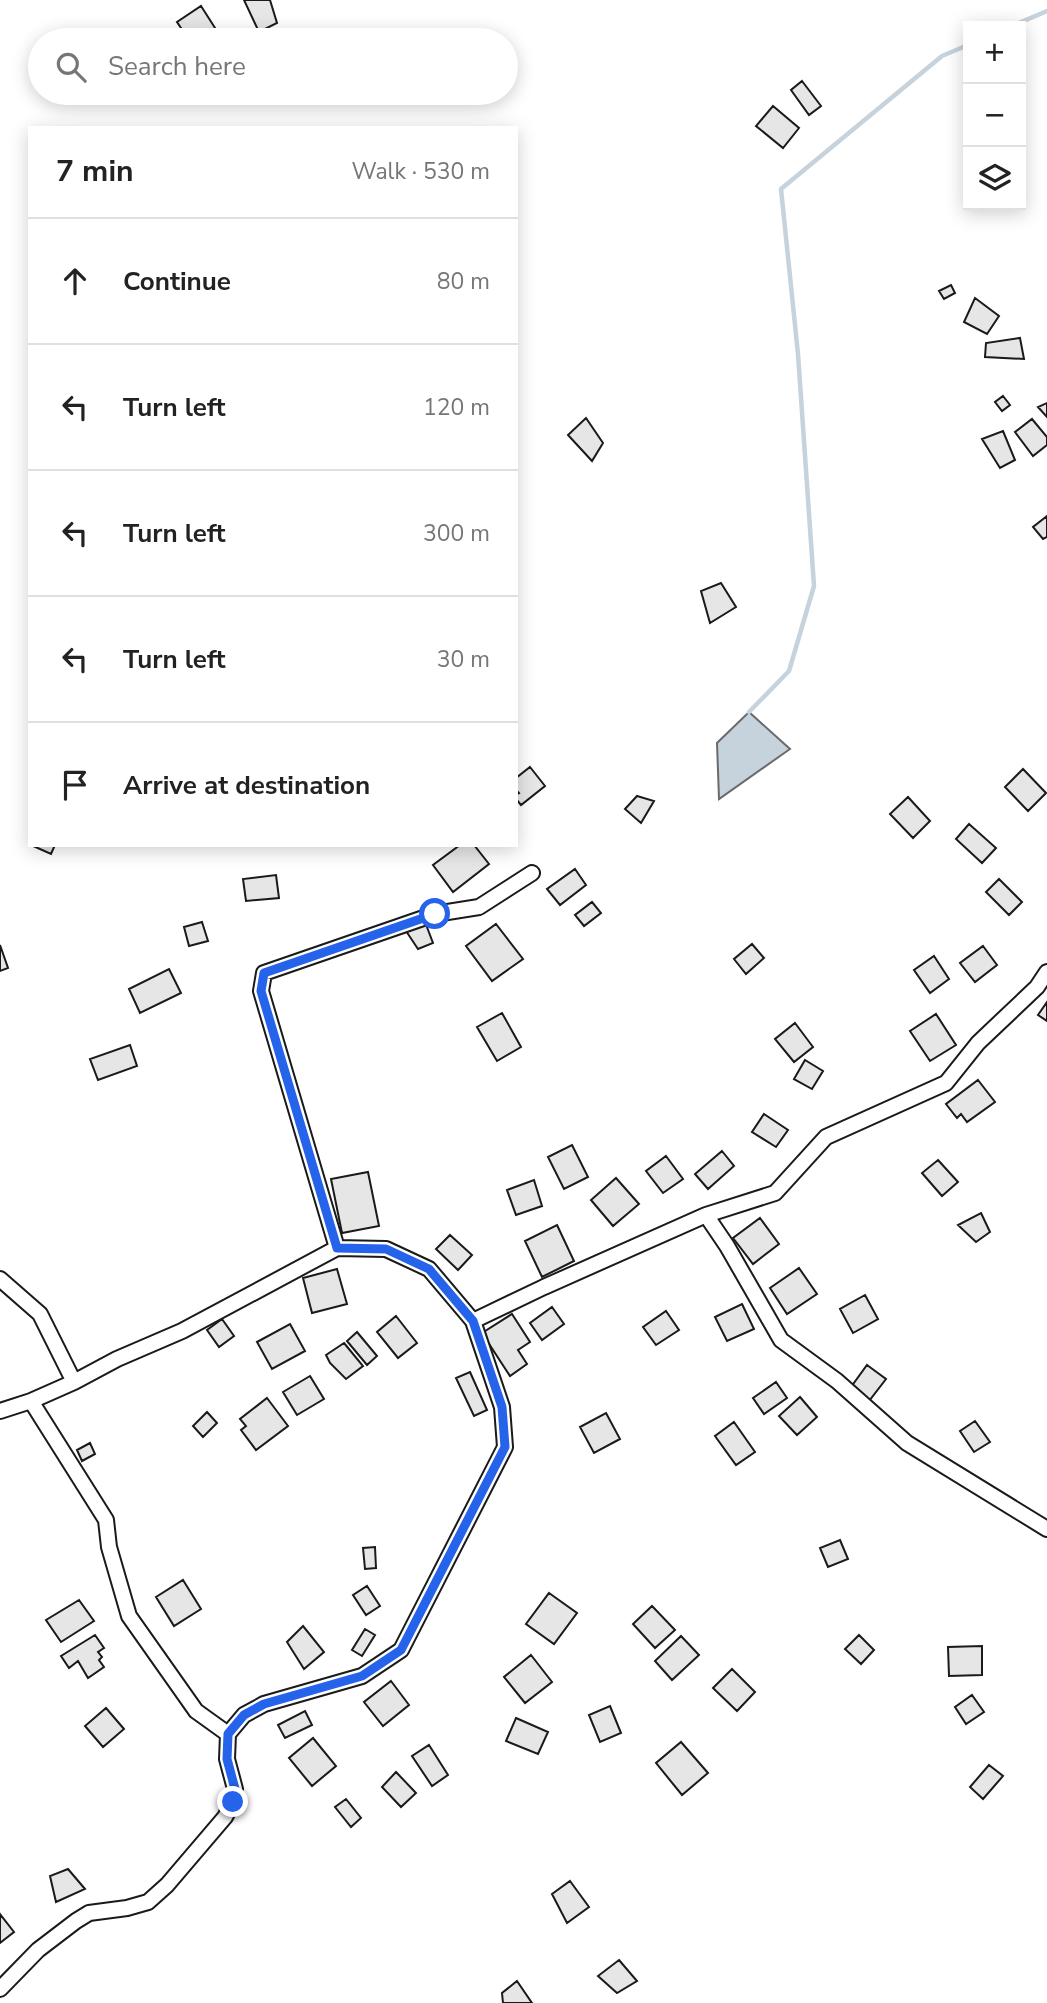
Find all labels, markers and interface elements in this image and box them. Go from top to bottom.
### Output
map controls [963,21,1026,210]
button: + [963,21,1026,84]
search box [28,28,518,105]
icon: search [52,48,90,86]
text: Search here [108,49,246,84]
button: − [963,84,1026,147]
button: layers [963,147,1026,210]
text: 7 min [56,151,134,192]
text: Walk · 530 m [351,156,490,187]
icon: ahead [56,262,94,300]
text: Continue [123,264,231,299]
text: 80 m [437,266,490,297]
icon: left [56,388,94,426]
text: Turn left [123,390,226,425]
text: 120 m [423,392,490,423]
icon: left [56,514,94,552]
text: Turn left [123,516,226,551]
text: 300 m [423,518,490,549]
icon: left [56,640,94,678]
text: Turn left [123,642,226,677]
text: 30 m [437,644,490,675]
icon: arrive [56,766,94,804]
text: Arrive at destination [123,768,370,803]
route start [419,898,450,929]
route end [217,1786,248,1817]

